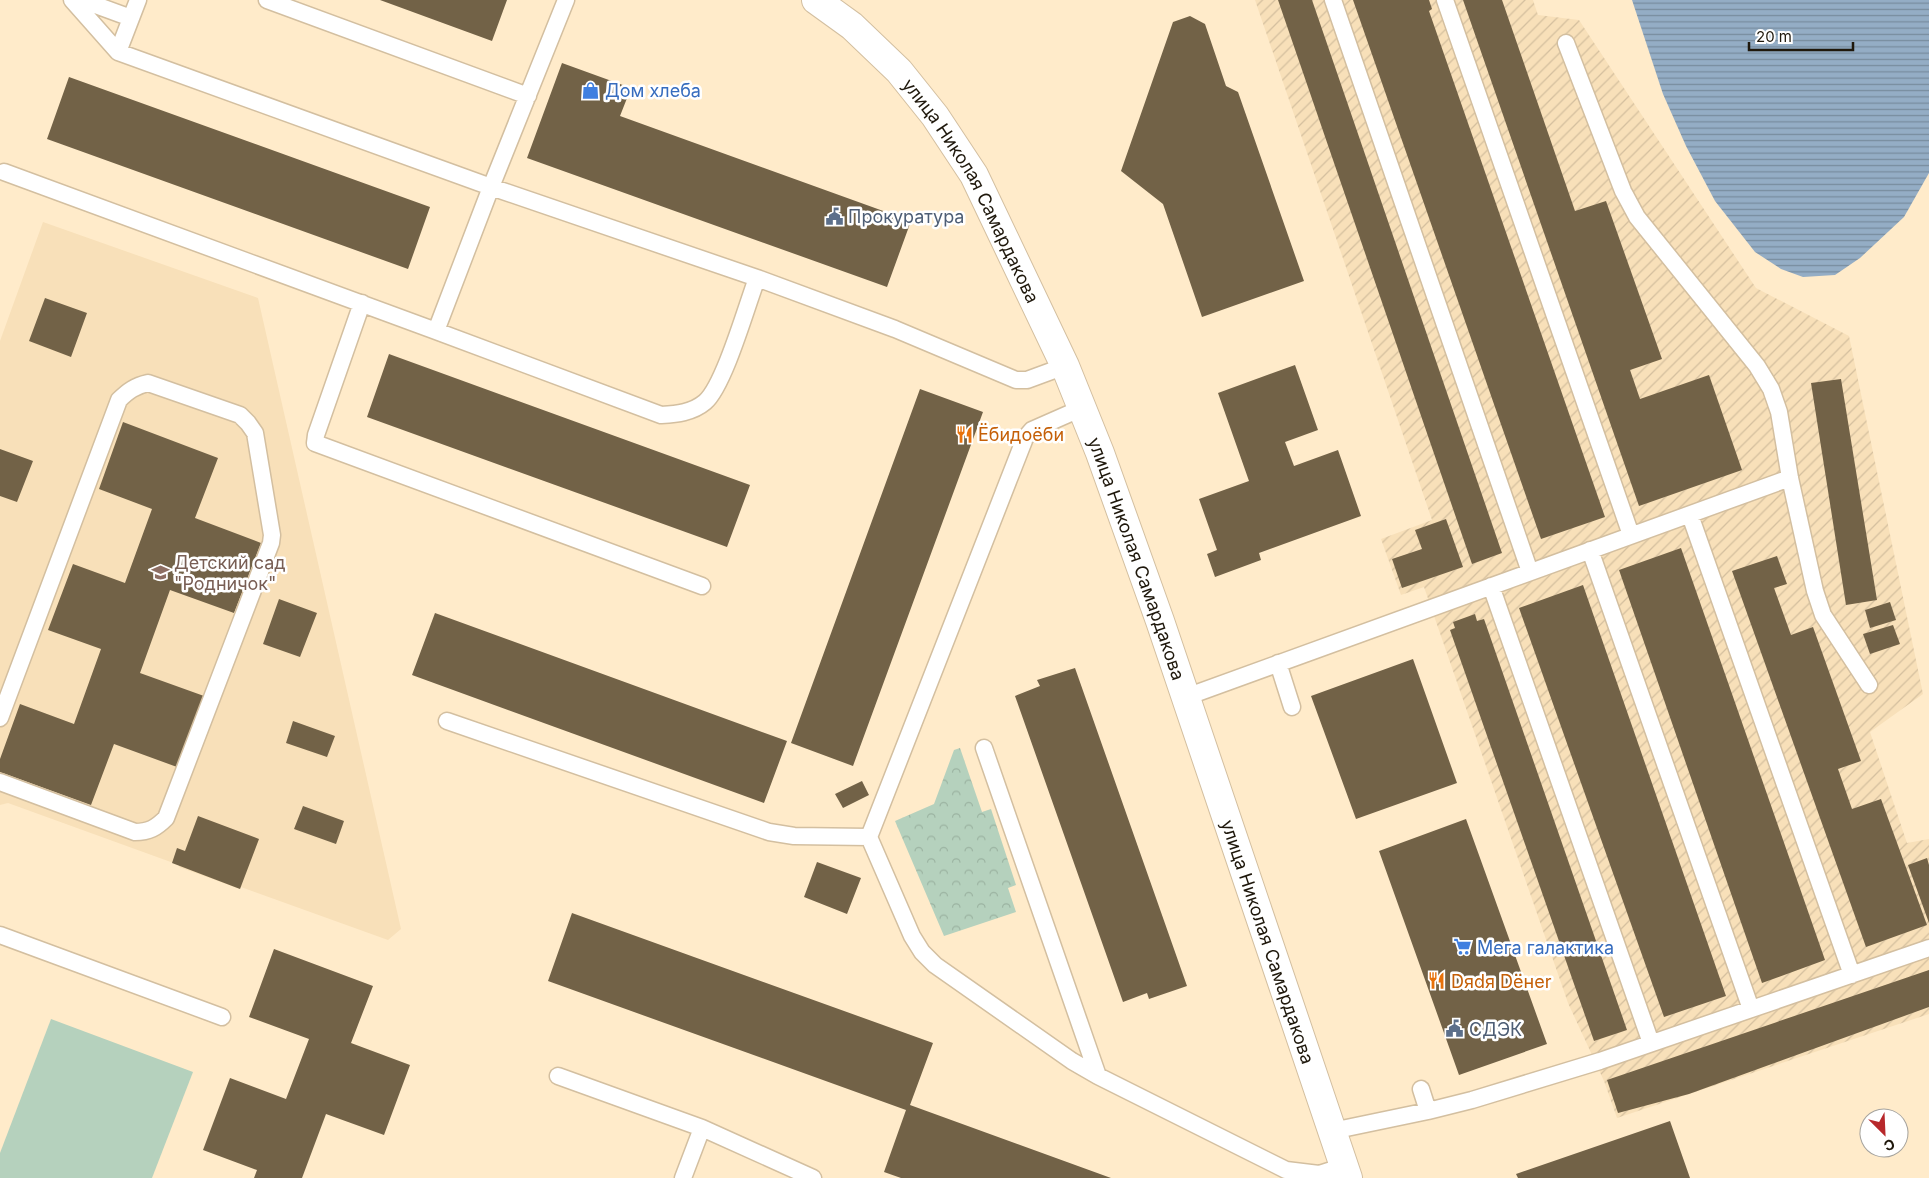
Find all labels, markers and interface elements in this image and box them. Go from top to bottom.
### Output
scale bar [1749,20,1853,52]
text: 20 m [1756,27,1792,46]
street label: улица Николая Самардакова [899,74,1044,306]
shop icon: Дом хлеба [581,80,601,100]
place label: Дом хлеба [605,80,701,101]
public building icon: Прокуратура [824,206,844,226]
place label: Прокуратура [848,206,964,227]
place label: Ёбидоёби [978,423,1064,445]
restaurant icon: Ёбидоёби [954,424,974,444]
street label: улица Николая Самардакова [1084,434,1190,683]
place label: Детский сад "Родничок" [174,552,286,594]
school or university icon: Детский сад "Родничок" [150,562,170,582]
street label: улица Николая Самардакова [1217,817,1319,1066]
supermarket icon: Мега галактика [1453,937,1473,957]
place label: Мега галактика [1477,937,1614,958]
restaurant icon: Dяdя Dёнеr [1427,971,1447,991]
place label: Dяdя Dёнеr [1451,971,1552,992]
public building icon: СДЭК [1445,1019,1465,1039]
place label: СДЭК [1469,1019,1522,1040]
north arrow [1859,1108,1909,1158]
text: С [1881,1135,1898,1155]

